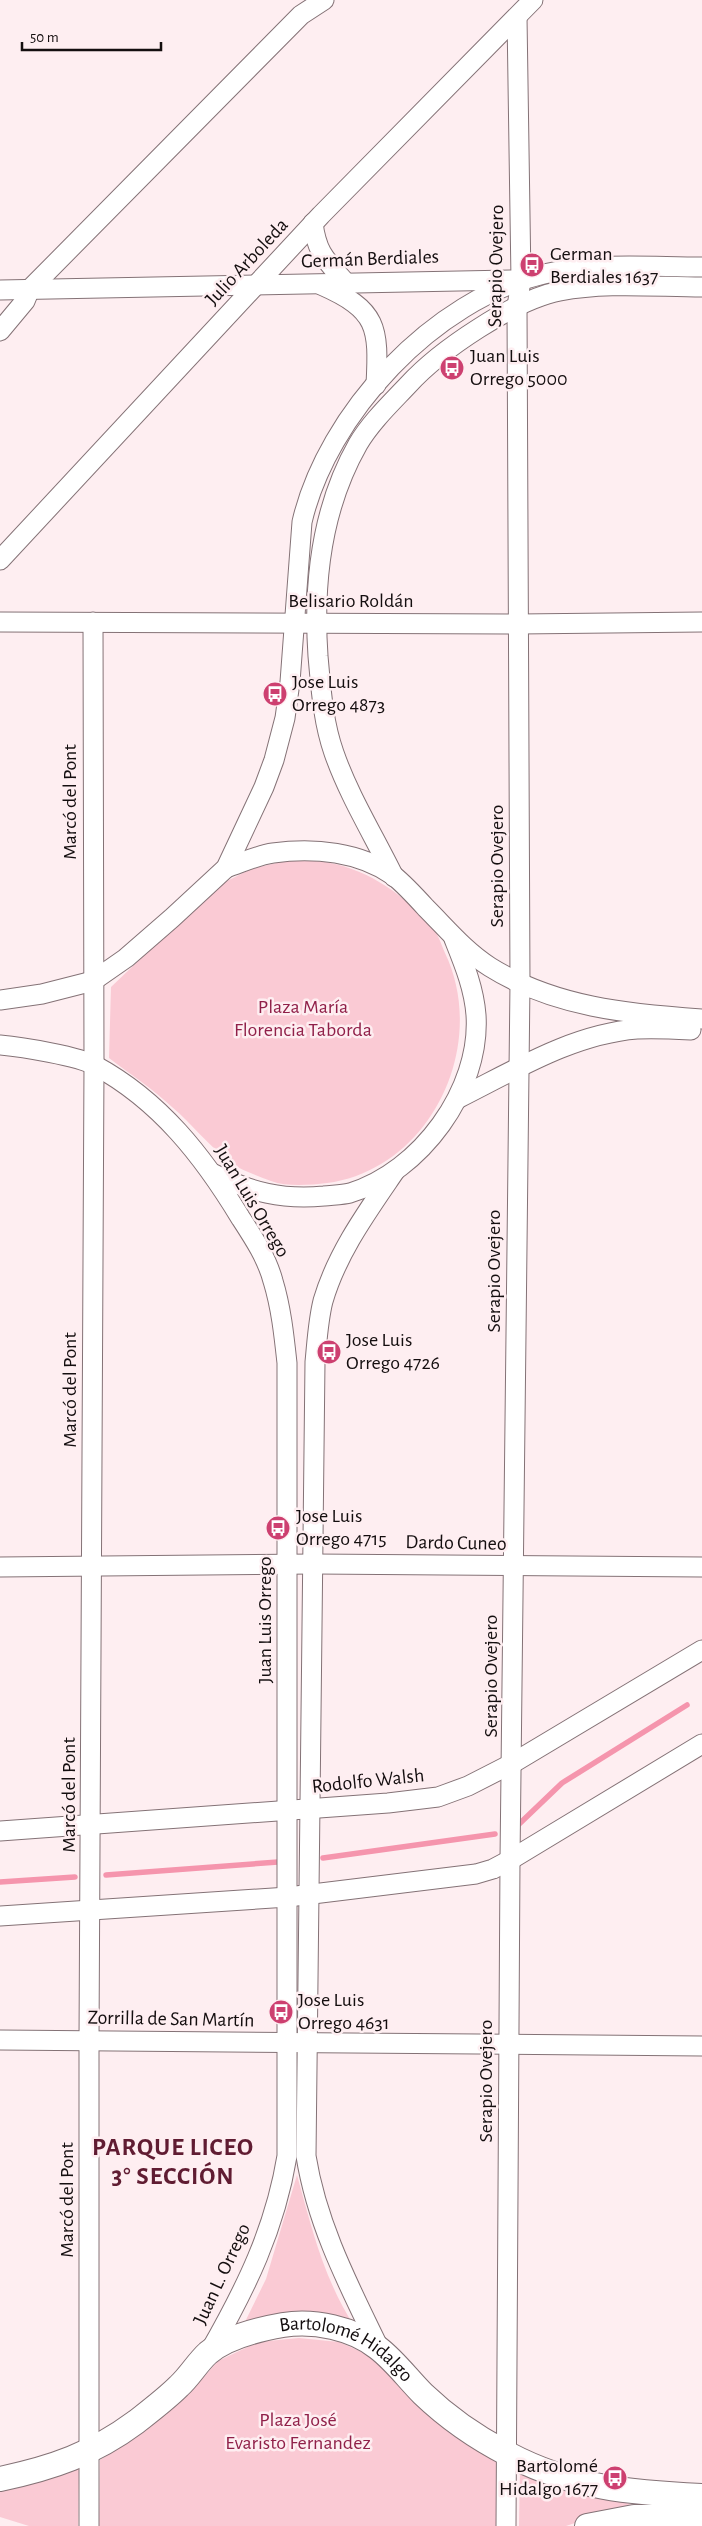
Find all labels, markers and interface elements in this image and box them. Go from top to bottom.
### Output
scale bar [22,20,161,52]
text: 50 m [30,30,59,45]
street label: Serapio Ovejero [485,204,507,328]
street label: Julio Arboleda [202,215,292,309]
place label: German Berdiales 1637 [550,244,658,287]
street label: Germán Berdiales [301,247,439,271]
bus stop icon: German Berdiales 1637 [519,252,545,278]
place label: Juan Luis Orrego 5000 [470,346,568,389]
bus stop icon: Juan Luis Orrego 5000 [439,355,465,381]
street label: Belisario Roldán [288,591,414,611]
place label: Jose Luis Orrego 4873 [292,672,385,715]
bus stop icon: Jose Luis Orrego 4873 [262,681,288,707]
street label: Marcó del Pont [60,744,80,860]
street label: Serapio Ovejero [487,805,507,927]
park label: Plaza María Florencia Taborda [234,997,372,1040]
street label: Juan Luis Orrego [211,1141,293,1261]
street label: Serapio Ovejero [484,1210,504,1332]
place label: Jose Luis Orrego 4726 [346,1330,440,1373]
street label: Marcó del Pont [60,1332,80,1448]
bus stop icon: Jose Luis Orrego 4726 [316,1339,342,1365]
place label: Jose Luis Orrego 4715 [296,1506,387,1549]
bus stop icon: Jose Luis Orrego 4715 [265,1515,291,1541]
street label: Dardo Cuneo [405,1532,507,1554]
street label: Juan Luis Orrego [255,1556,275,1684]
street label: Serapio Ovejero [481,1615,501,1737]
street label: Marcó del Pont [59,1737,79,1853]
street label: Rodolfo Walsh [311,1765,425,1797]
place label: Jose Luis Orrego 4631 [298,1990,390,2033]
bus stop icon: Jose Luis Orrego 4631 [268,1999,294,2025]
street label: Zorrilla de San Martín [87,2008,255,2030]
street label: Serapio Ovejero [476,2020,496,2142]
district label: PARQUE LICEO 3° SECCIÓN [92,2135,254,2189]
street label: Marcó del Pont [57,2142,77,2258]
street label: Juan L. Orrego [190,2220,254,2328]
street label: Bartolomé Hidalgo [278,2314,417,2386]
park label: Plaza José Evaristo Fernandez [225,2410,371,2453]
place label: Bartolomé Hidalgo 1677 [499,2456,598,2499]
bus stop icon: Bartolomé Hidalgo 1677 [602,2465,628,2491]

